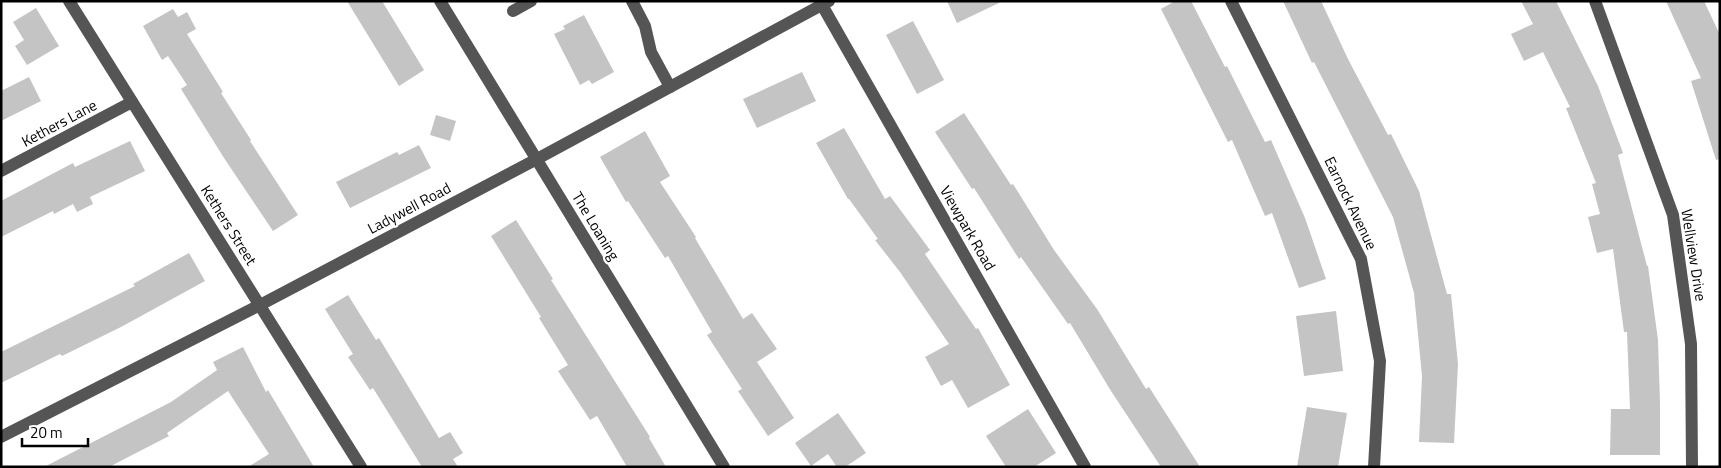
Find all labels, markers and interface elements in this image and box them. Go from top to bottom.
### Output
street label: Kethers Lane [17,93,101,153]
street label: Earnock Avenue [1319,153,1383,253]
street label: Ladywell Road [363,176,455,240]
street label: Kethers Street [195,180,263,270]
street label: Viewpark Road [934,181,1002,275]
street label: The Loaning [566,187,626,265]
street label: Wellview Drive [1675,207,1713,303]
scale bar [22,416,89,448]
text: 20 m [30,421,63,444]

